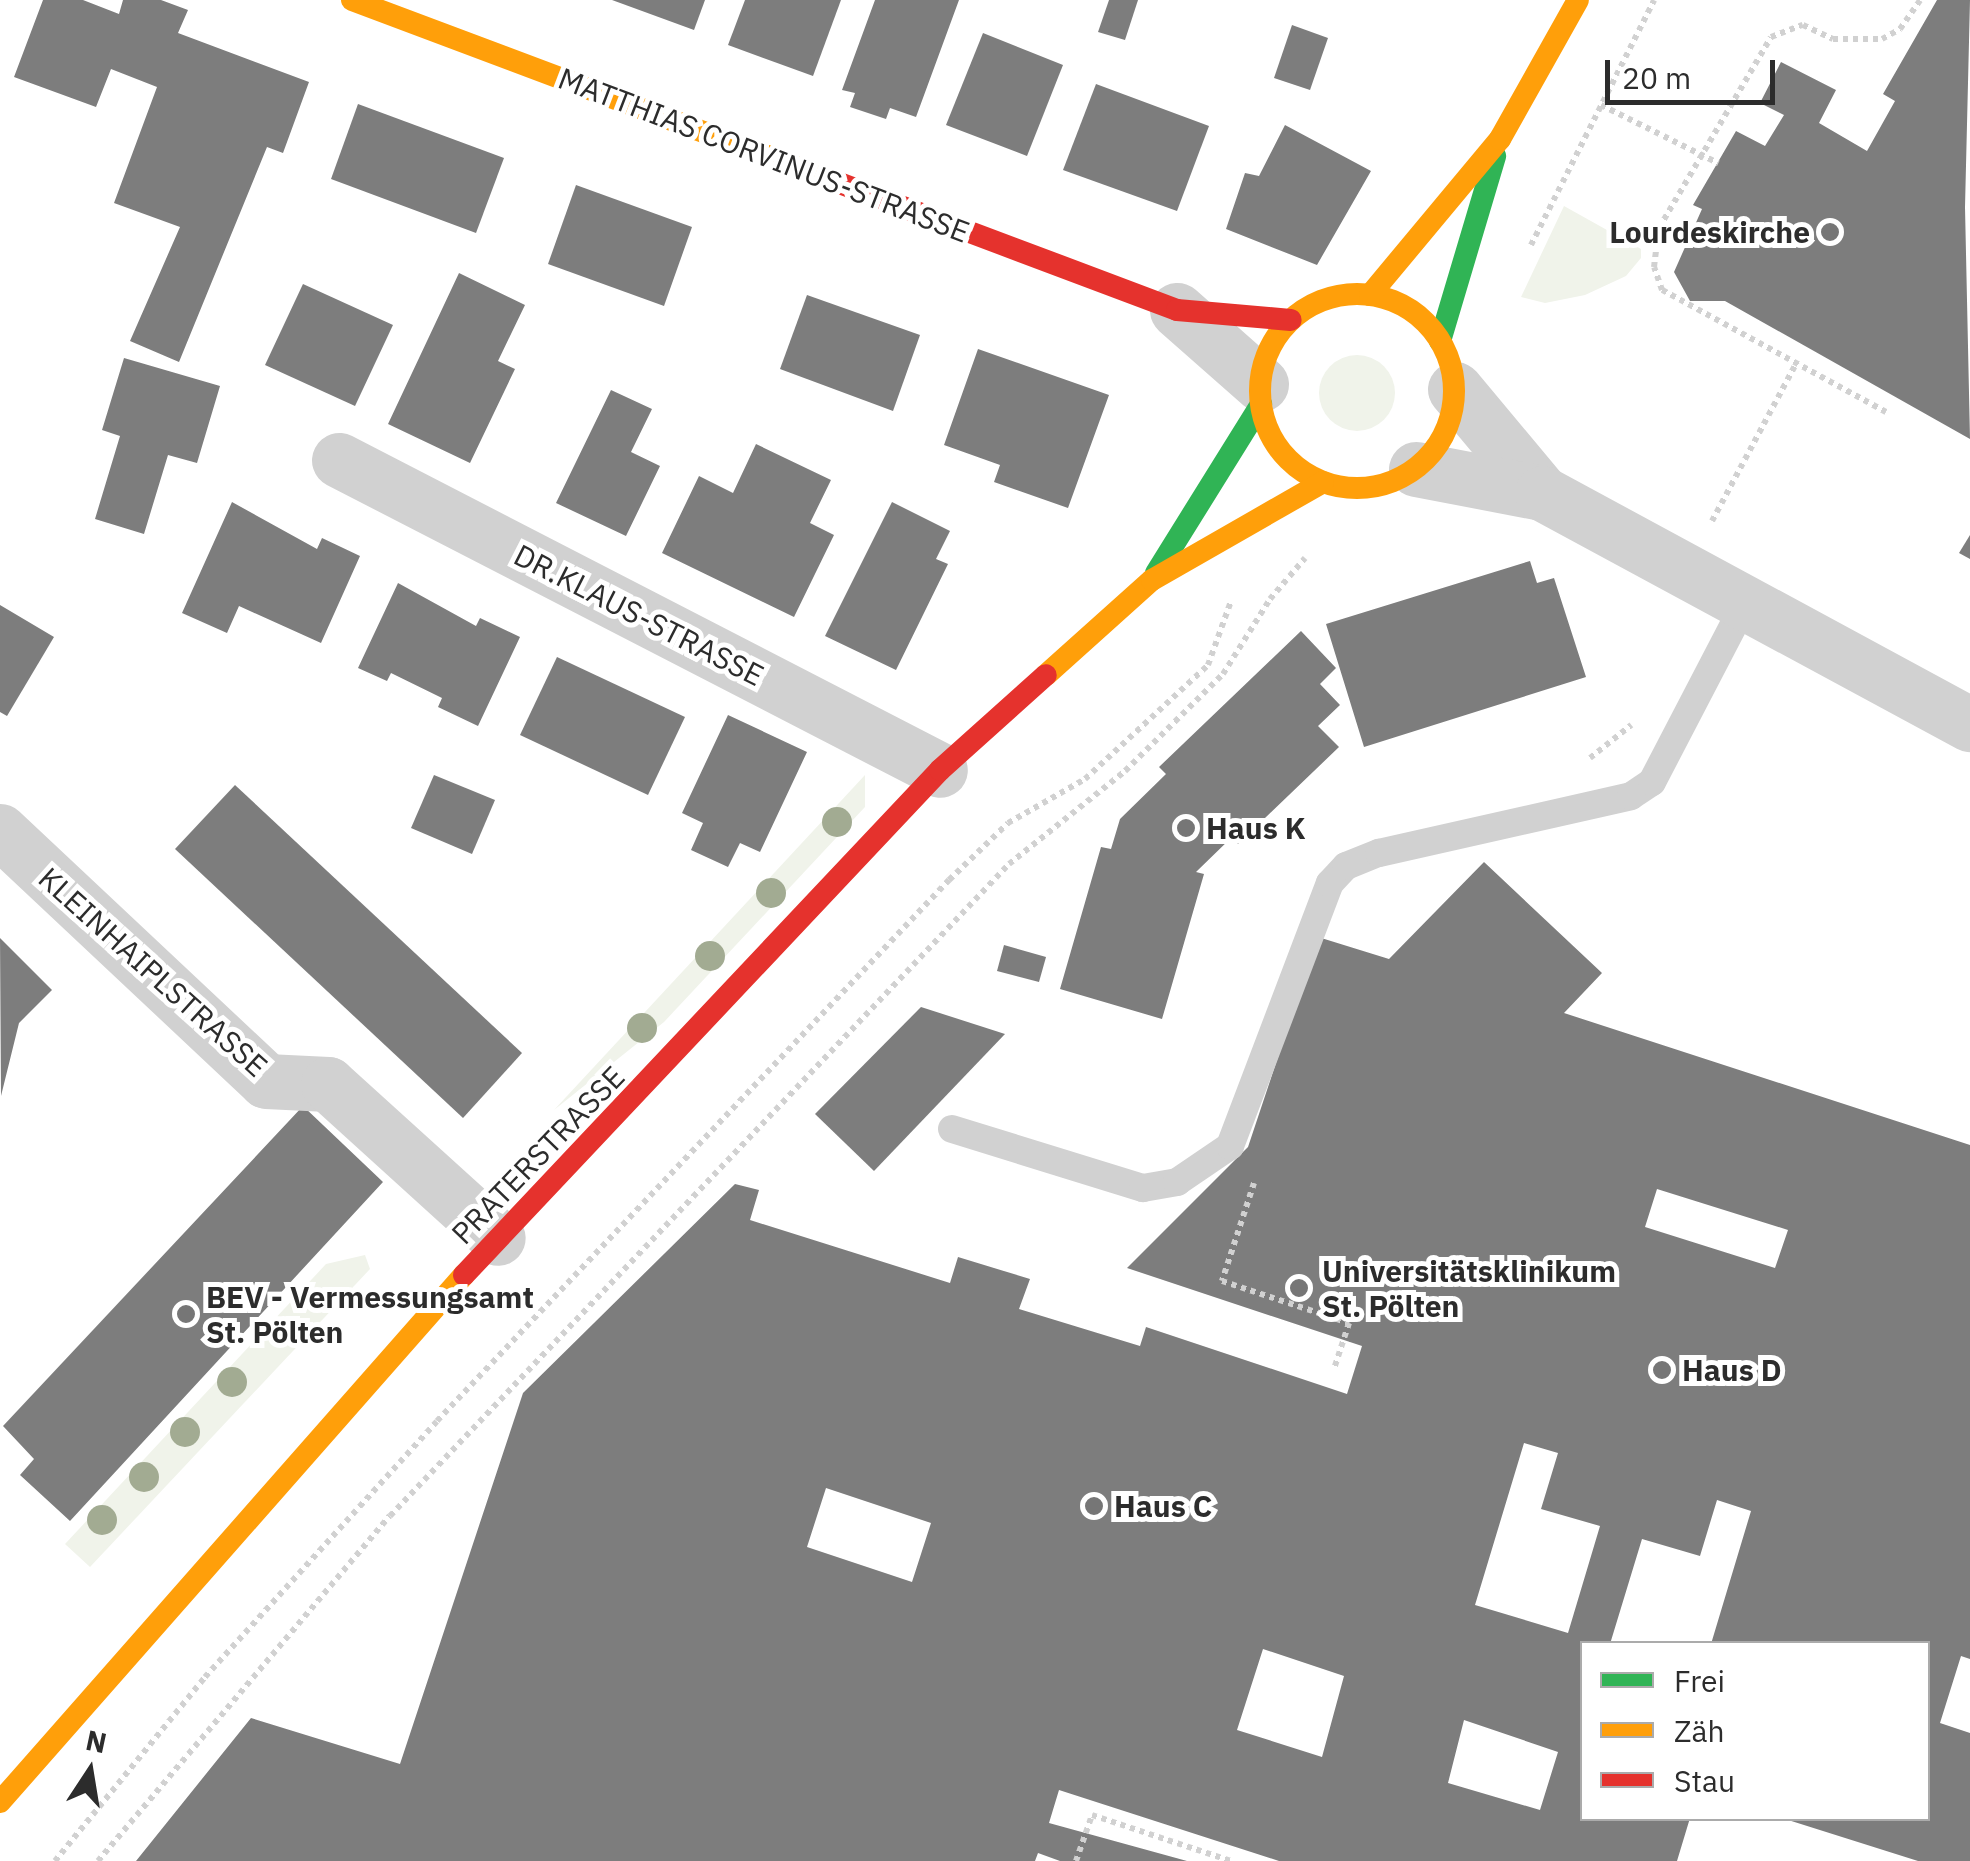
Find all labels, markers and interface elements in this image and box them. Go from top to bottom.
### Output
scale bar [1610,40,1780,102]
text: 20 m [1622,58,1691,97]
street label: MATTHIAS CORVINUS-STRASSE [554,60,974,250]
place label: Lourdeskirche [1609,214,1810,250]
marker: Lourdeskirche [1819,221,1841,243]
street label: DR.KLAUS-STRASSE [508,537,770,693]
place label: Haus K [1206,810,1306,846]
marker: Haus K [1175,817,1197,839]
street label: KLEINHAIPLSTRASSE [31,860,275,1084]
street label: PRATERSTRASSE [444,1059,632,1251]
place label: Universitätsklinikum St. Pölten [1322,1253,1616,1324]
marker: Universitätsklinikum St. Pölten [1286,1275,1312,1301]
place label: BEV - Vermessungsamt St. Pölten [206,1279,534,1350]
marker: BEV - Vermessungsamt St. Pölten [175,1303,197,1325]
place label: Haus D [1682,1352,1782,1388]
marker: Haus D [1651,1359,1673,1381]
place label: Haus C [1114,1488,1212,1524]
marker: Haus C [1083,1495,1105,1517]
legend [1580,1641,1930,1821]
text: Frei [1674,1661,1725,1700]
text: Zäh [1674,1711,1724,1750]
north arrow [40,1721,140,1821]
text: N [83,1721,110,1761]
text: Stau [1674,1761,1735,1800]

